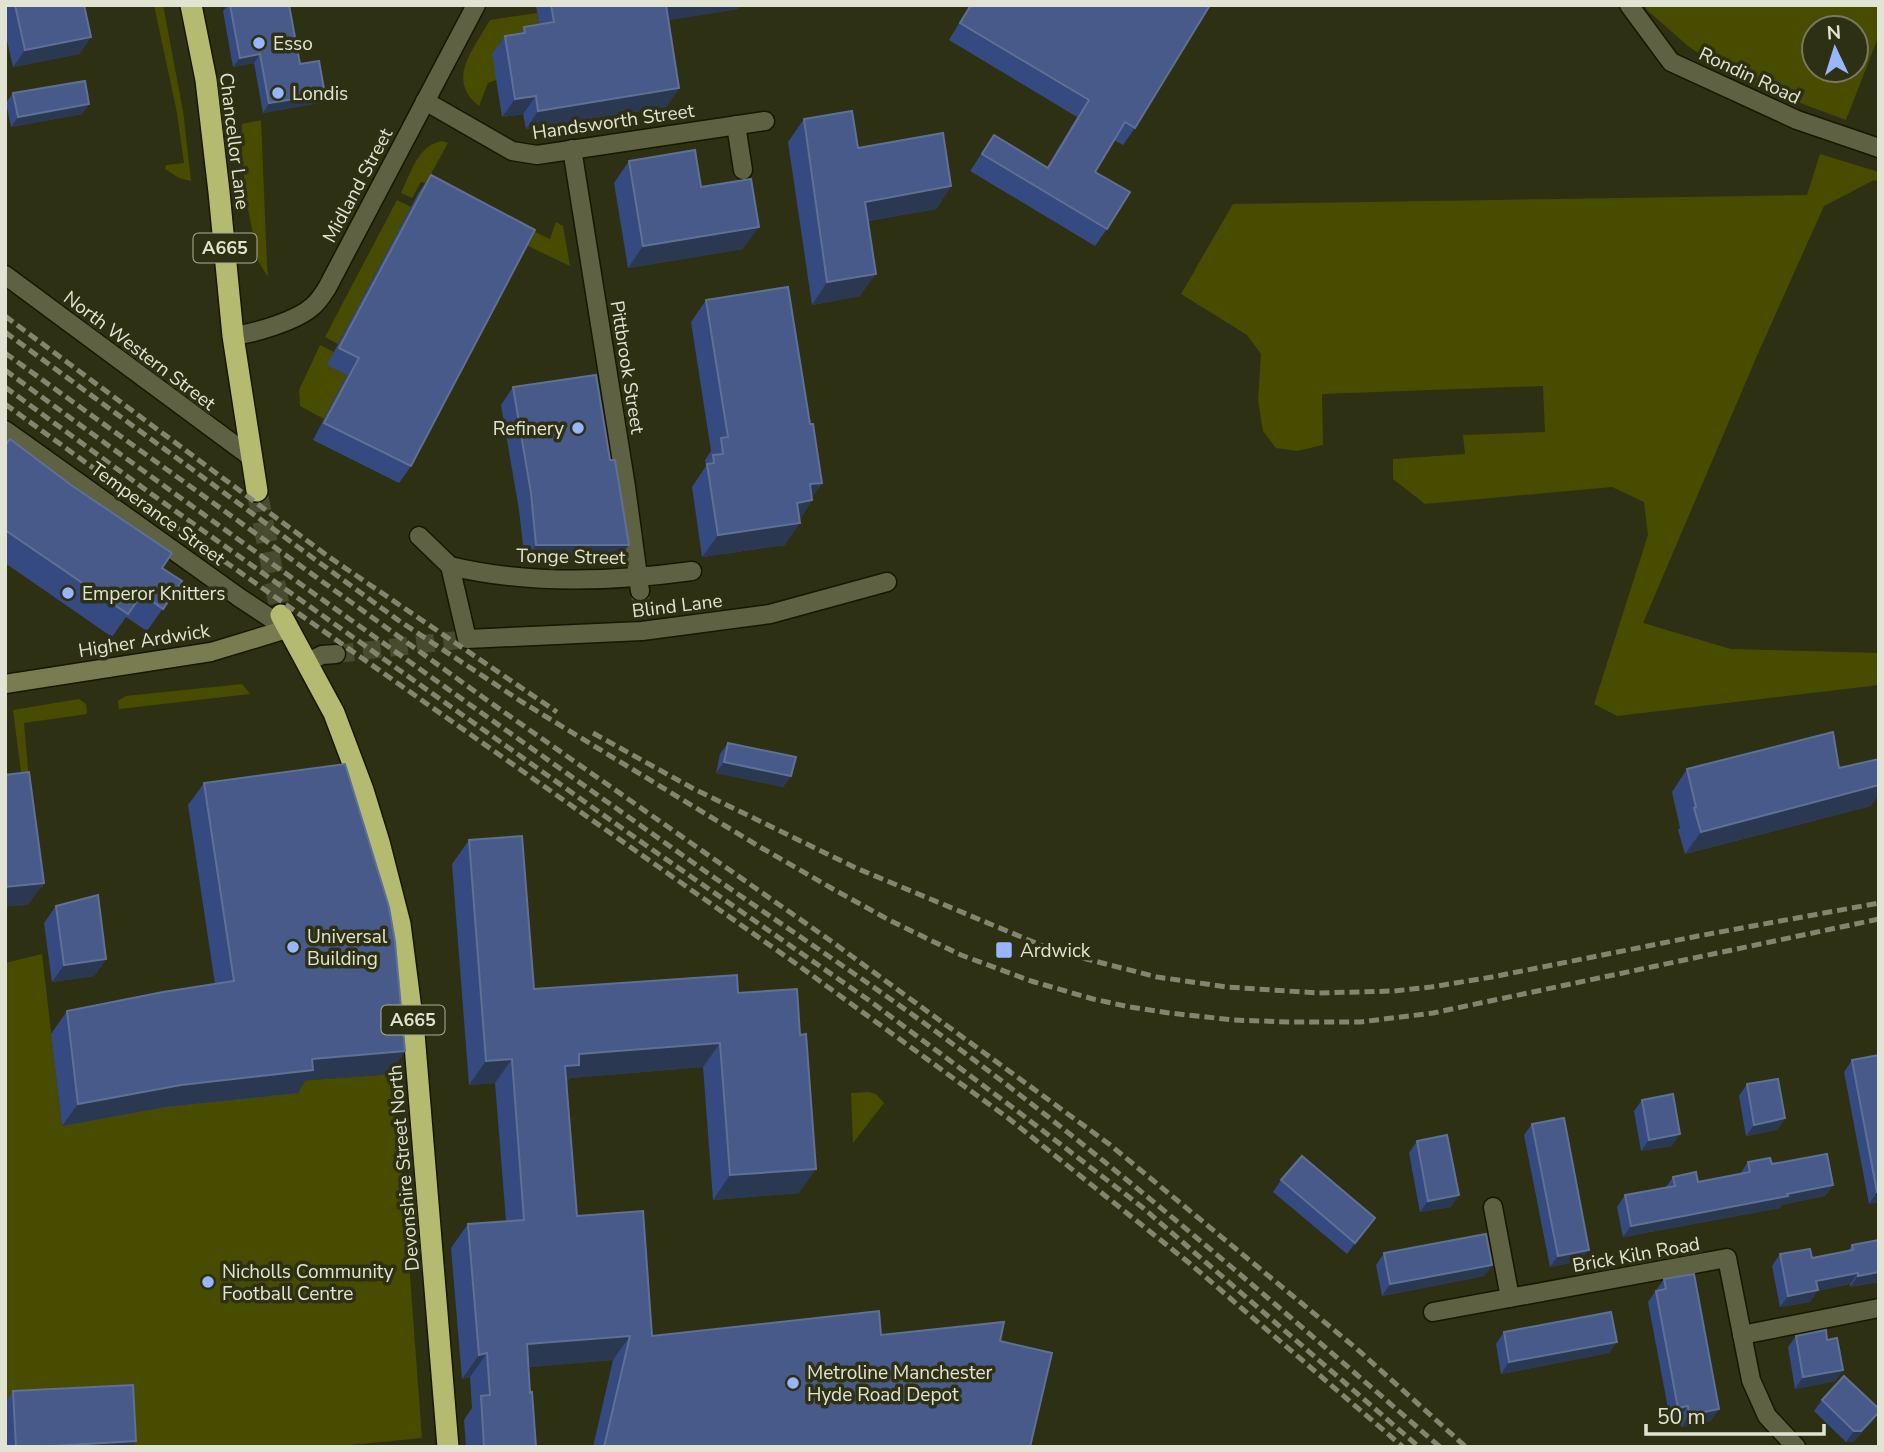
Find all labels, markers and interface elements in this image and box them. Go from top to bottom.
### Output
north arrow [1800,14,1870,84]
text: N [1826,20,1842,47]
place label: Esso [273,31,313,57]
marker: Esso [251,35,267,51]
street label: Rondin Road [1695,41,1805,111]
street label: Chancellor Lane [213,71,255,211]
place label: Londis [292,81,348,107]
marker: Londis [270,85,286,101]
street label: Handsworth Street [531,98,696,146]
street label: Midland Street [317,123,399,247]
road number: A665 [194,234,256,262]
street label: North Western Street [58,285,221,417]
street label: Pittbrook Street [604,299,650,436]
place label: Refinery [493,416,564,442]
marker: Refinery [570,420,586,436]
street label: Temperance Street [85,456,230,572]
street label: Tonge Street [516,543,626,571]
place label: Emperor Knitters [82,581,225,607]
marker: Emperor Knitters [60,585,76,601]
street label: Blind Lane [630,588,724,624]
street label: Higher Ardwick [76,618,212,664]
place label: Universal Building [307,924,388,972]
place label: Ardwick [1020,938,1091,964]
marker: Universal Building [285,939,301,955]
marker: Ardwick [994,940,1014,960]
road number: A665 [382,1006,444,1035]
street label: Devonshire Street North [382,1064,426,1272]
street label: Brick Kiln Road [1570,1231,1702,1279]
place label: Nicholls Community Football Centre [222,1259,394,1307]
marker: Nicholls Community Football Centre [200,1274,216,1290]
place label: Metroline Manchester Hyde Road Depot [807,1360,993,1408]
marker: Metroline Manchester Hyde Road Depot [785,1375,801,1391]
scale bar [1646,1392,1825,1436]
text: 50 m [1657,1403,1706,1431]

